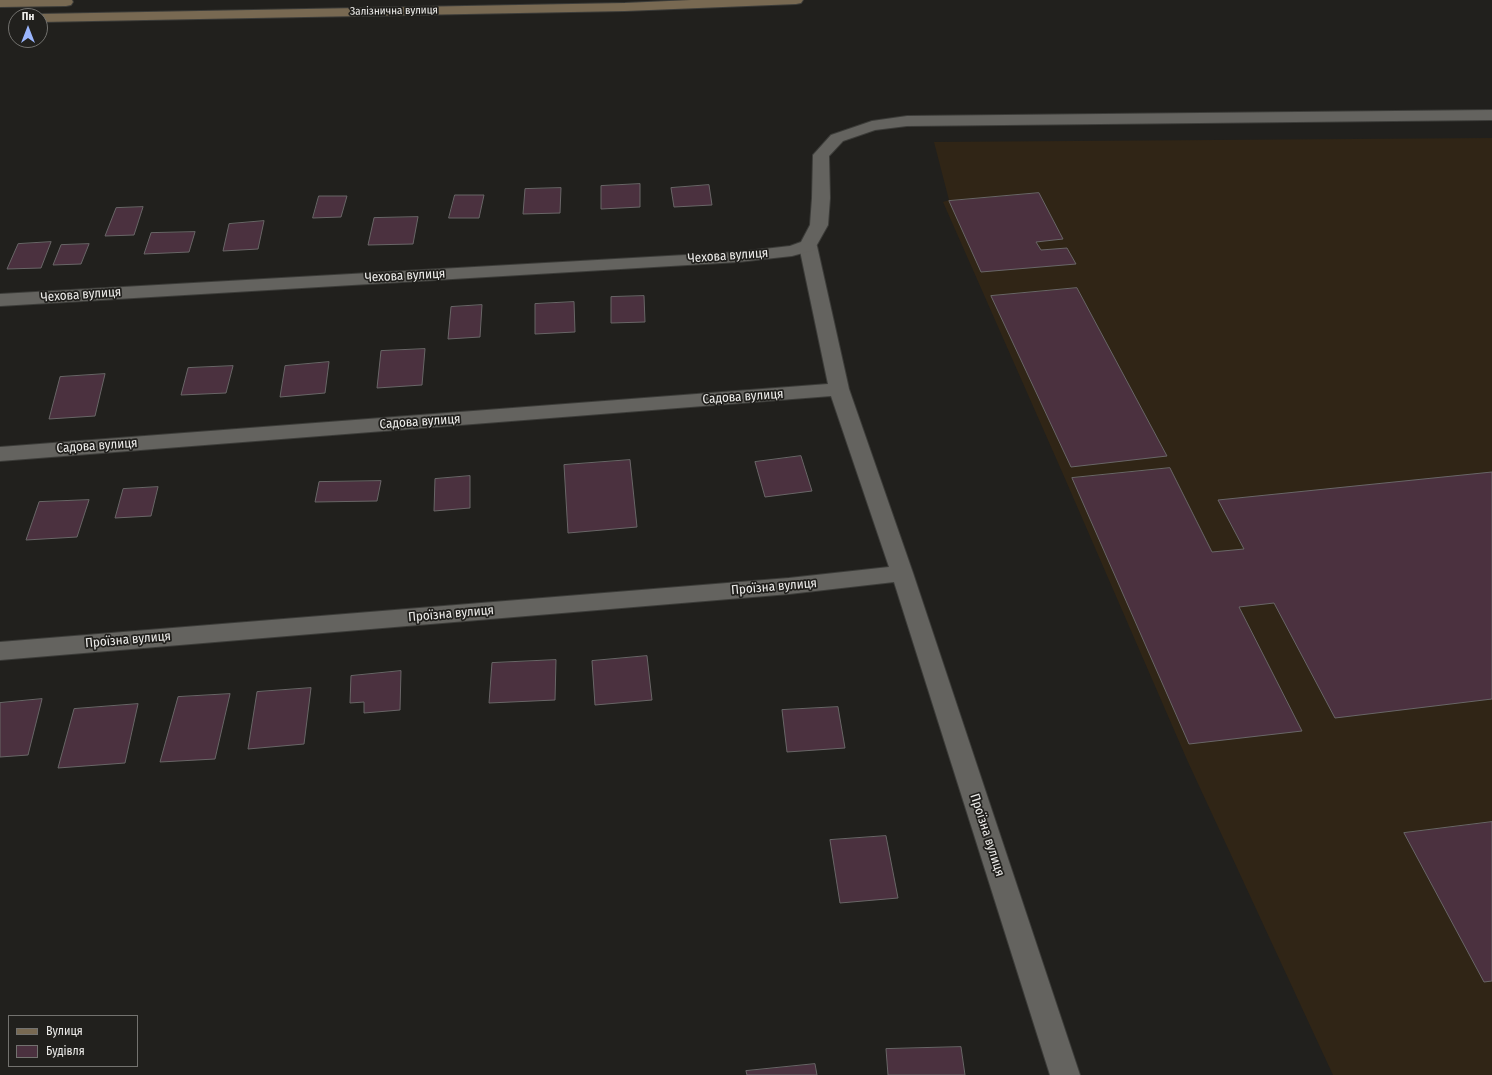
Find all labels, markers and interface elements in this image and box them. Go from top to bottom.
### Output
street label: Залізнична вулиця [350,4,438,18]
north arrow [8,8,48,48]
text: Пн [22,10,34,23]
street label: Чехова вулиця [687,245,769,267]
street label: Чехова вулиця [364,266,446,286]
street label: Чехова вулиця [40,284,122,306]
street label: Садова вулиця [702,386,784,408]
street label: Садова вулиця [379,411,461,433]
street label: Садова вулиця [56,435,138,457]
street label: Проїзна вулиця [730,575,818,599]
street label: Проїзна вулиця [407,602,495,626]
street label: Проїзна вулиця [84,628,172,652]
street label: Проїзна вулиця [966,792,1008,878]
legend [8,1015,138,1067]
text: Вулиця [46,1024,83,1038]
text: Будівля [46,1044,85,1058]

